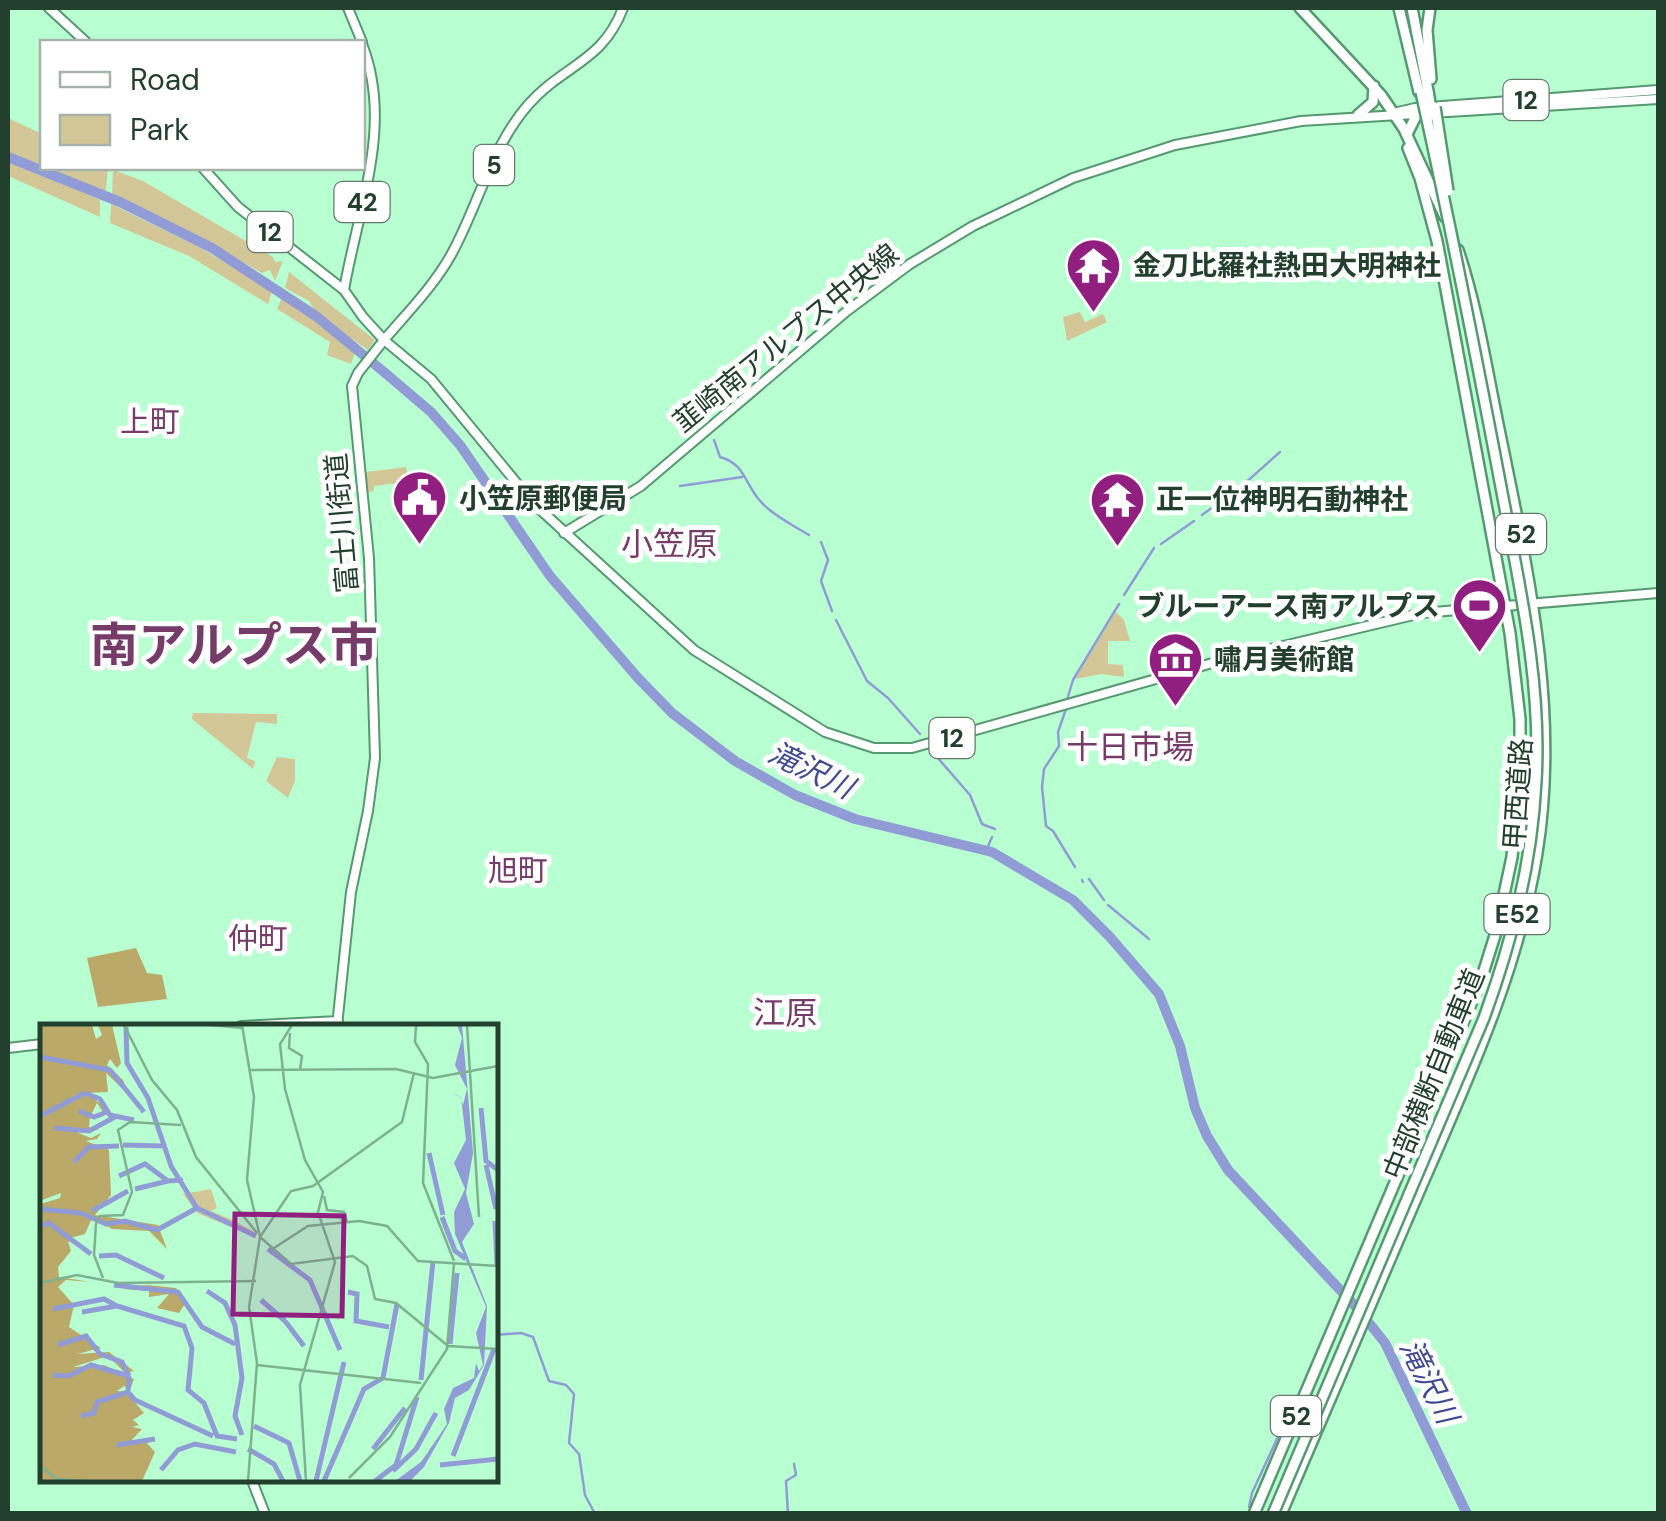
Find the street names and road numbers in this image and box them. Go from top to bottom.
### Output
road number: 12 [1504,80,1548,120]
road number: 5 [474,145,514,185]
road number: 42 [334,182,390,222]
road number: 12 [248,212,292,252]
street label: 韮崎南アルプス中央線 [666,236,906,440]
street label: 富士川街道 [317,452,367,594]
road number: 52 [1496,514,1546,554]
road number: 12 [930,718,974,758]
street label: 甲西道路 [1496,737,1540,851]
road number: E52 [1484,894,1550,934]
street label: 中部横断自動車道 [1375,963,1493,1185]
road number: 52 [1271,1396,1321,1436]

